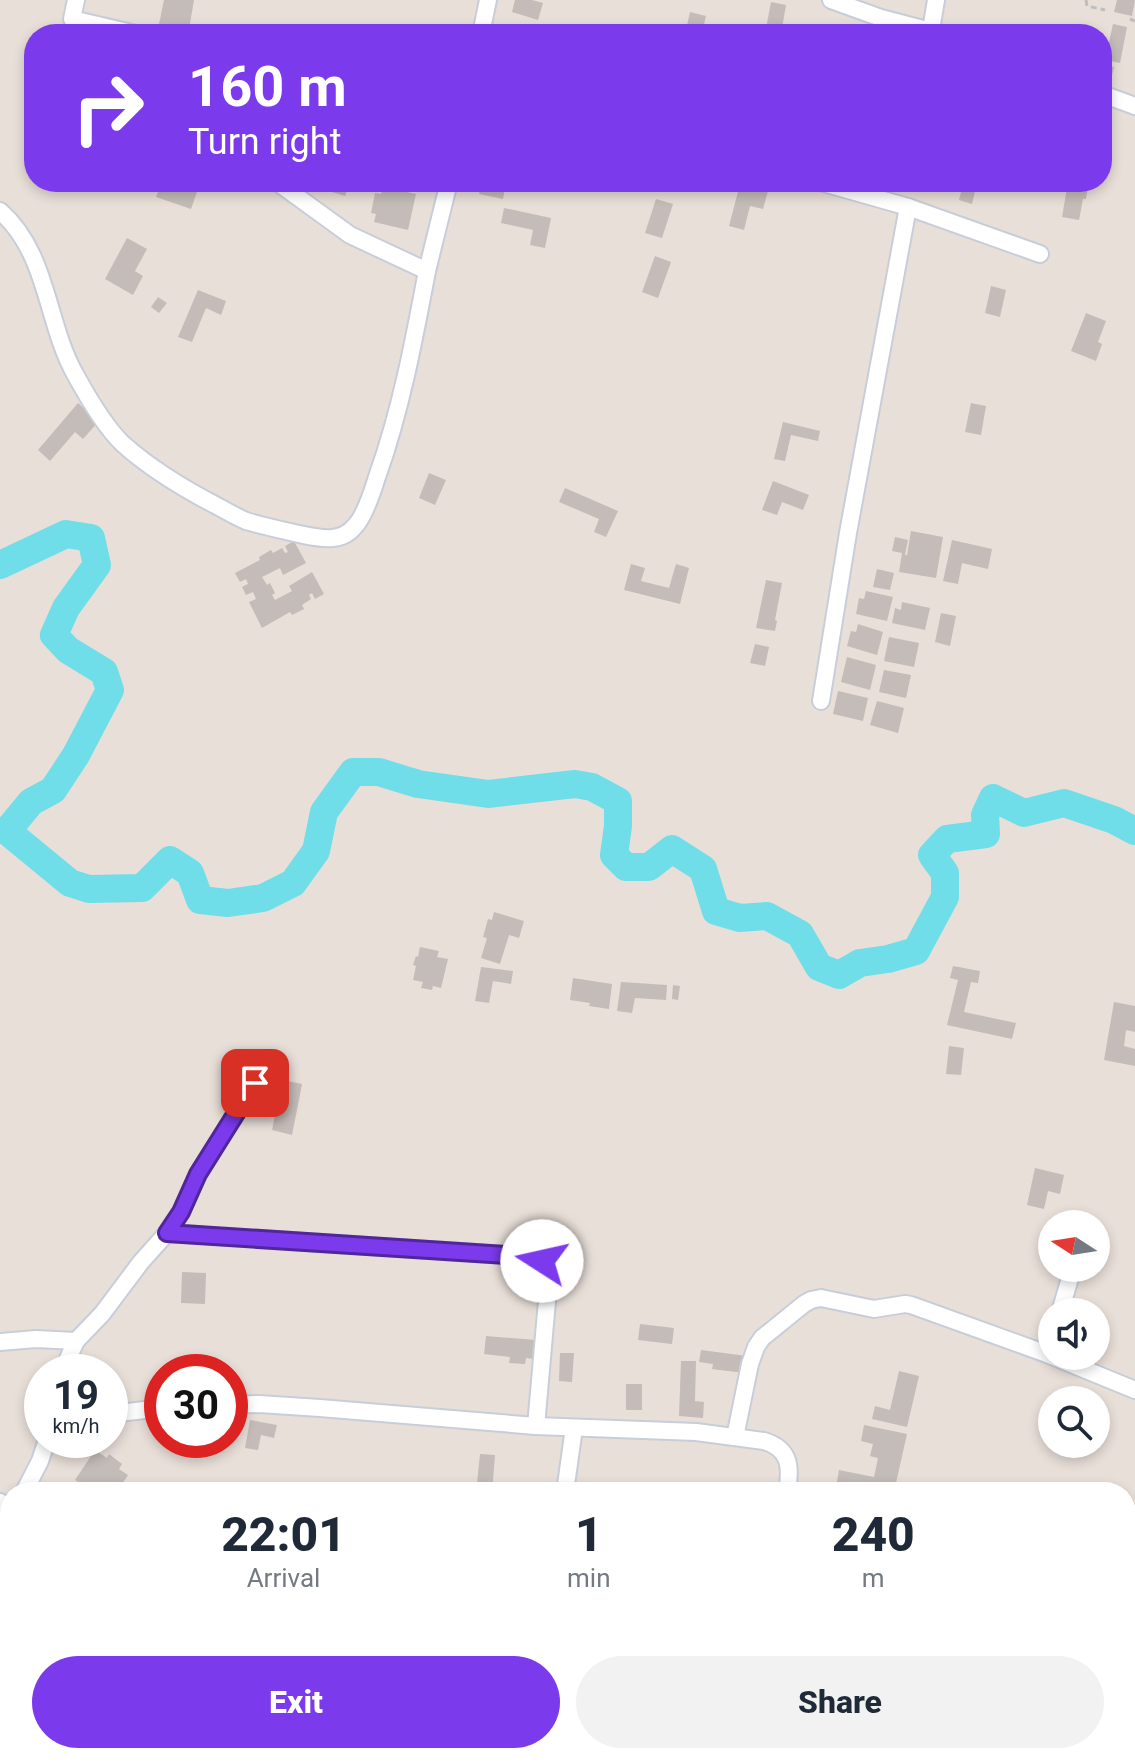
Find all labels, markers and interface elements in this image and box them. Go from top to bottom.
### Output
text: 160 m [188,54,347,120]
icon: right [56,56,160,160]
text: Turn right [188,121,341,163]
pin [221,1049,289,1117]
icon: arrive [233,1061,277,1105]
north arrow [1038,1210,1110,1282]
map controls [1038,1210,1110,1458]
position arrow [500,1219,584,1303]
button: sound [1038,1298,1110,1370]
speed limit sign: 30 [144,1354,248,1458]
text: 19 [53,1372,99,1419]
button: search [1038,1386,1110,1458]
text: km/h [53,1414,99,1438]
text: 22:01 [221,1506,346,1563]
text: 1 [575,1506,603,1563]
text: 240 [832,1506,915,1563]
text: Arrival [247,1563,320,1593]
text: min [567,1563,611,1593]
text: m [862,1563,885,1593]
button: Exit [32,1656,560,1748]
button: Share [576,1656,1104,1748]

